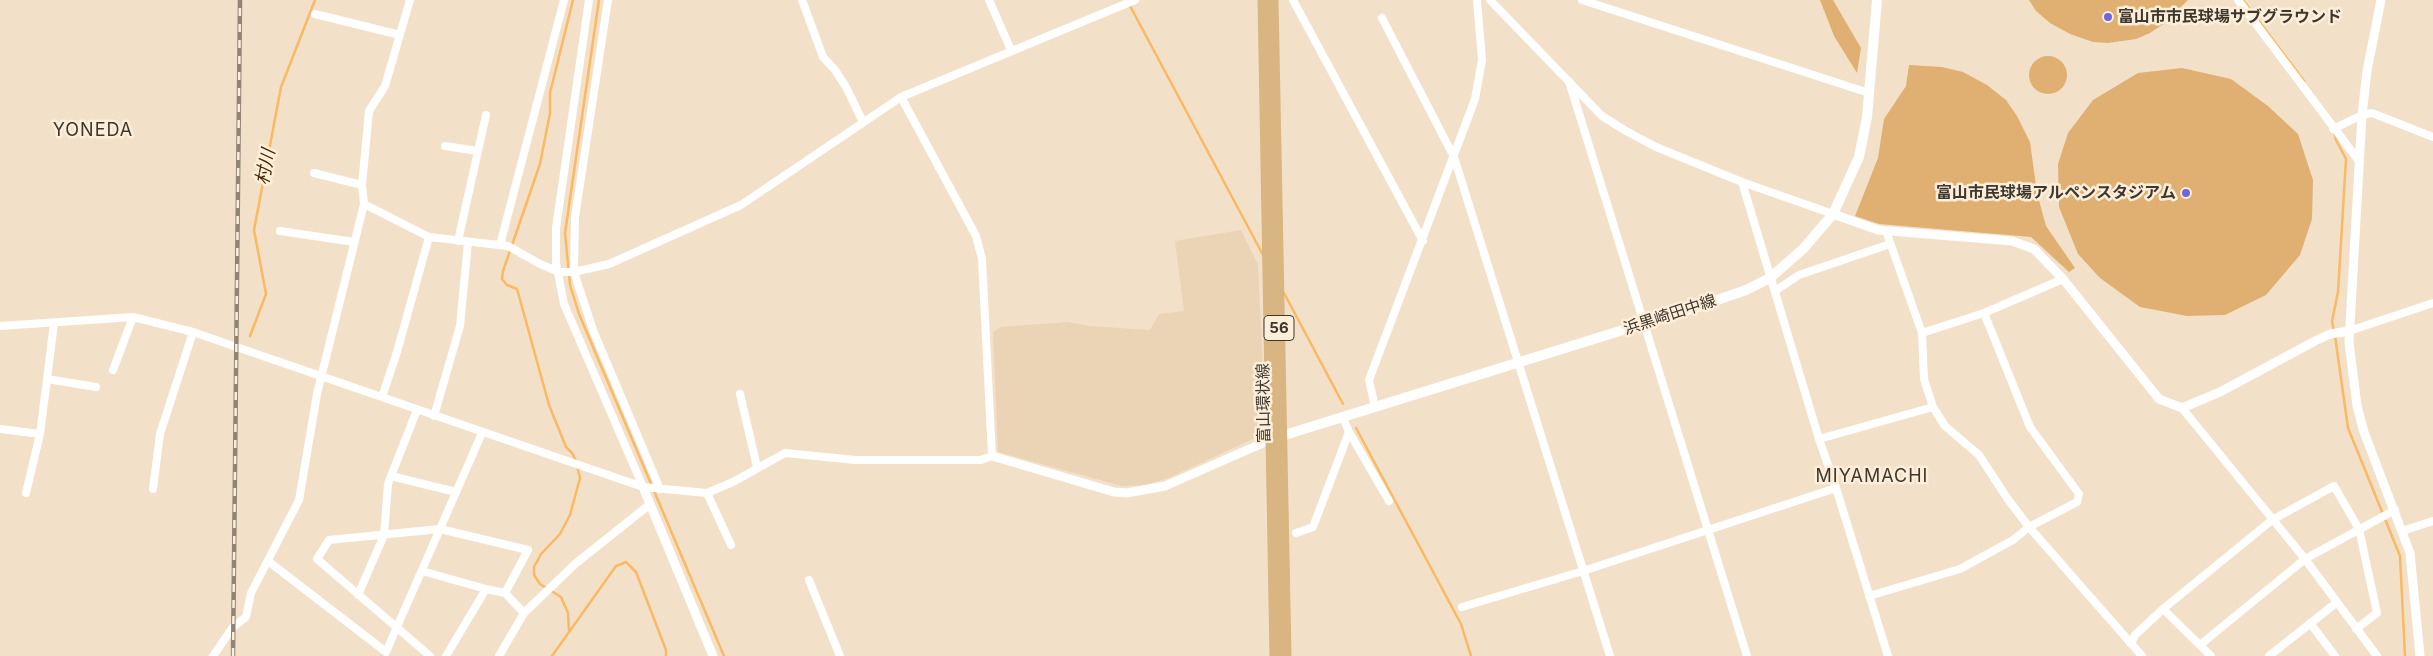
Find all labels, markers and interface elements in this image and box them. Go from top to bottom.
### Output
place label: 富山市市民球場サブグラウンド [2118,7,2342,27]
marker: 富山市市民球場サブグラウンド [2102,11,2114,23]
district label: YONEDA [52,120,134,142]
water label: 村川 [252,147,280,187]
place label: 富山市民球場アルペンスタジアム [1936,183,2176,203]
marker: 富山市民球場アルペンスタジアム [2180,187,2192,199]
street label: 浜黒崎田中線 [1621,291,1719,339]
road number: 56 [1264,316,1294,340]
street label: 富山環状線 [1254,363,1274,443]
district label: MIYAMACHI [1814,466,1930,488]

